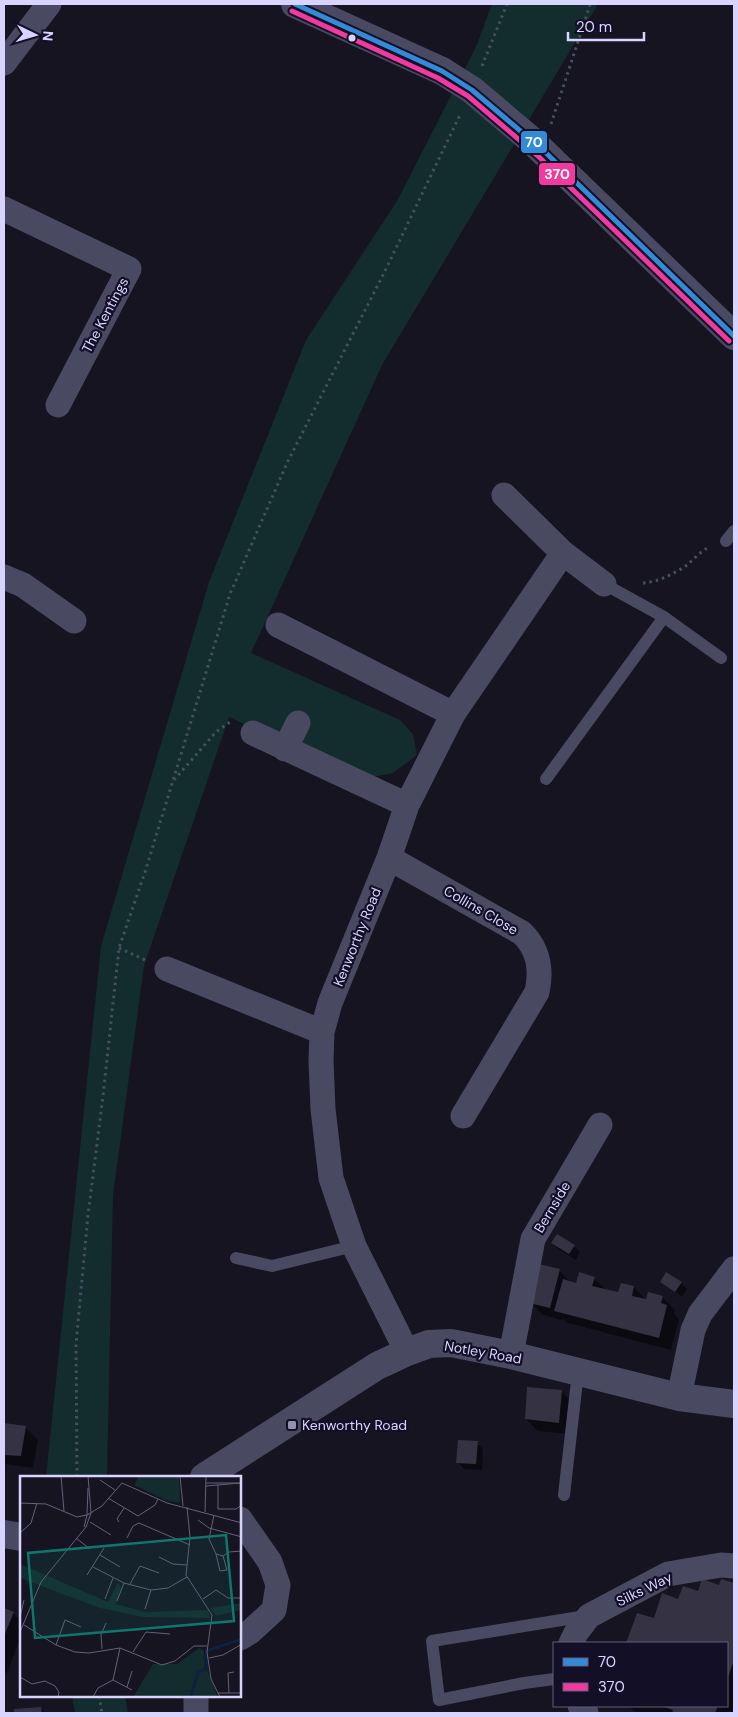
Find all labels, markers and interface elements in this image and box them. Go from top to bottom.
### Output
north arrow [10,10,60,60]
scale bar [568,10,644,42]
text: 20 m [576,17,612,37]
text: N [39,30,57,42]
unlabelled marker [347,33,357,43]
line badge: 70 [520,130,548,154]
text: 70 [525,133,543,151]
line badge: 370 [538,162,576,186]
text: 370 [544,165,570,183]
street label: The Kentings [78,274,132,356]
street label: Collins Close [440,881,522,939]
street label: Kenworthy Road [329,885,385,989]
street label: Bernside [530,1178,574,1236]
street label: Notley Road [443,1336,523,1368]
place label: Kenworthy Road [302,1416,407,1434]
marker: Kenworthy Road [286,1419,298,1431]
inset map [20,1476,241,1697]
street label: Silks Way [613,1568,675,1610]
legend [553,1642,728,1707]
text: 70 [598,1652,616,1672]
text: 370 [598,1677,625,1697]

